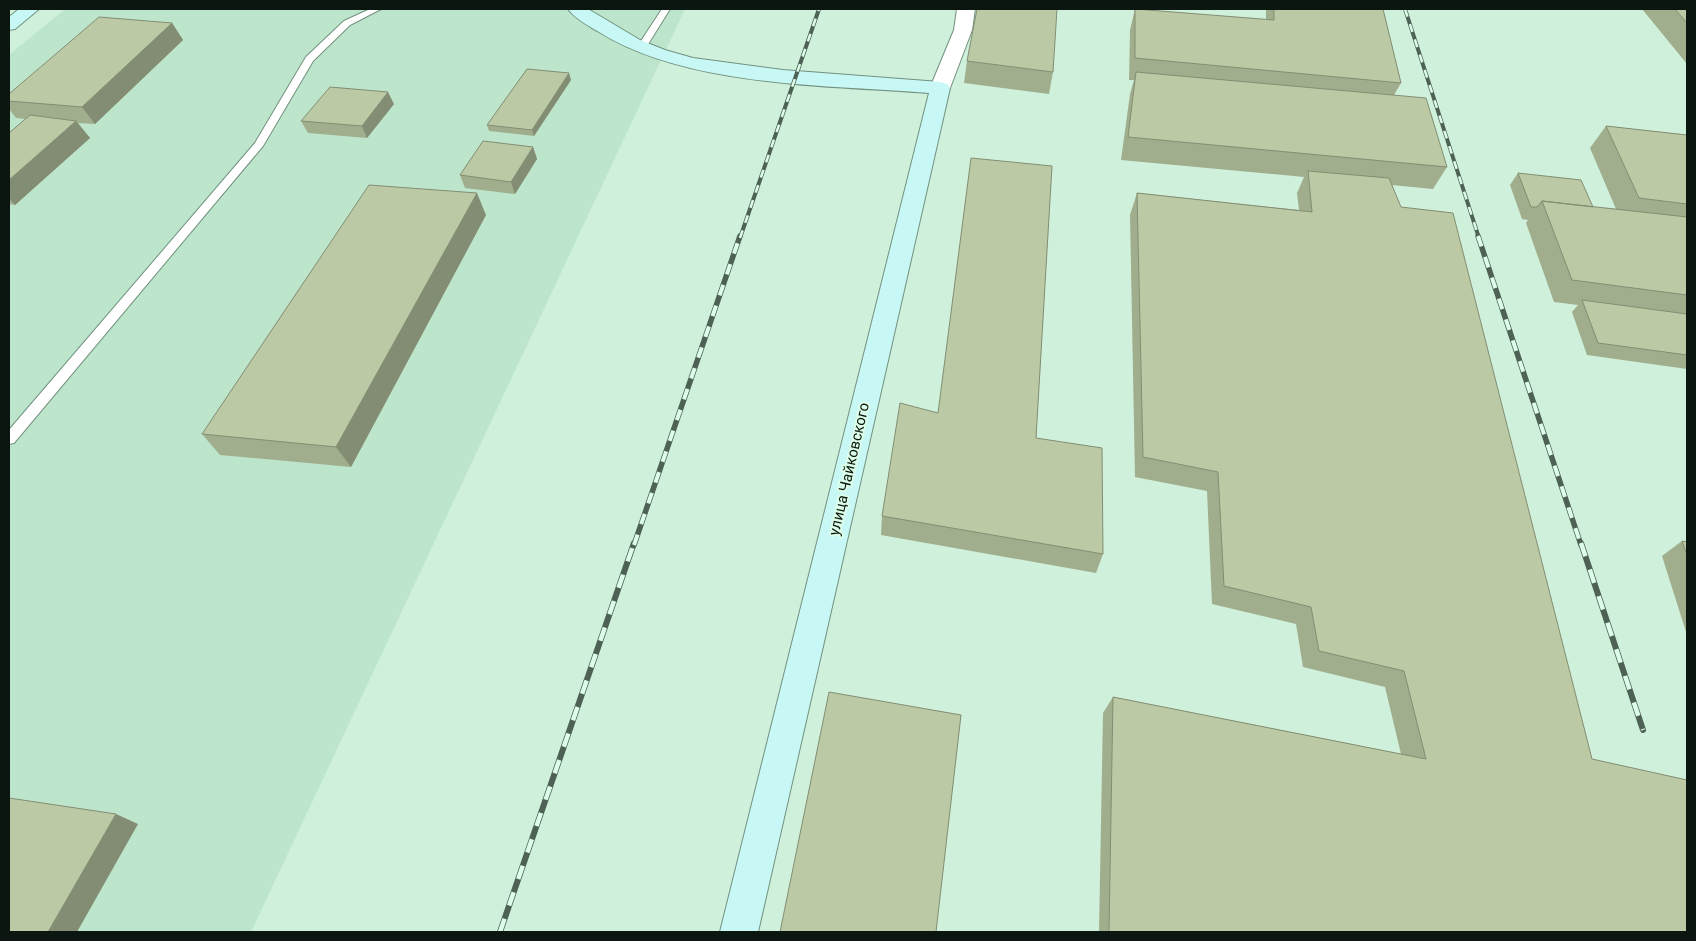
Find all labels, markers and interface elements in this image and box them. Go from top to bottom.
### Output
street label: улица Чайковского [825,401,873,537]

